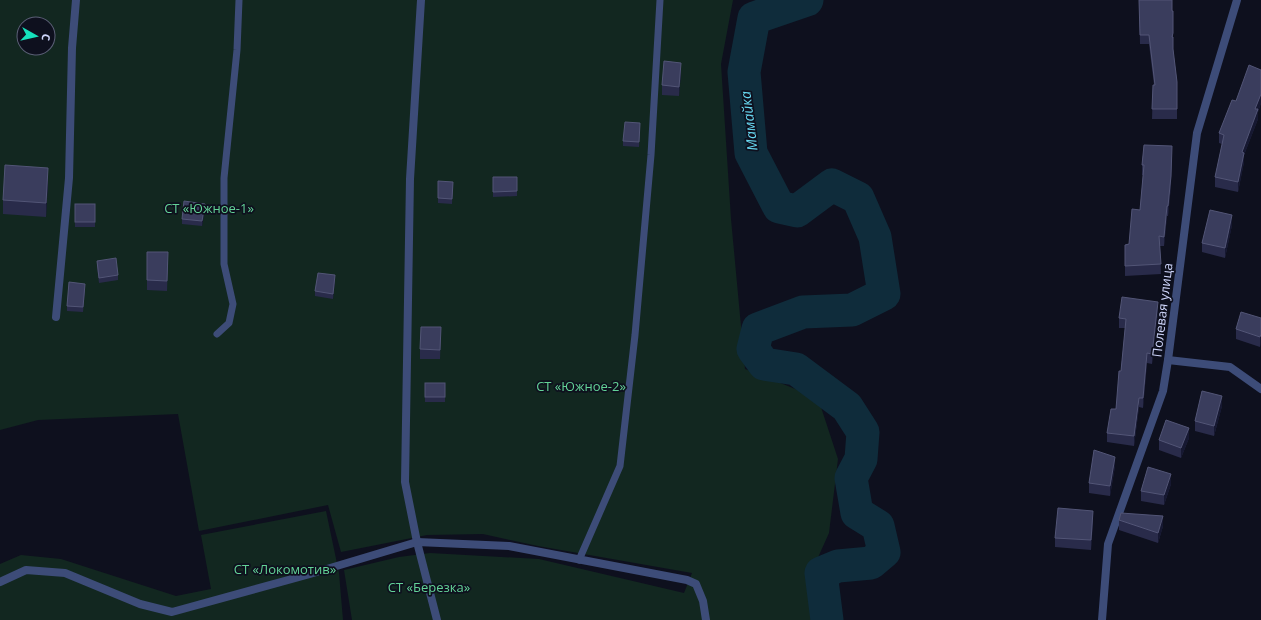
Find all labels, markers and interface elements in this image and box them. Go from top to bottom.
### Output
north arrow [16,16,56,56]
text: С [38,33,54,42]
water label: Мамайка [735,90,762,152]
park label: СТ «Южное-1» [164,199,254,217]
street label: Полевая улица [1147,262,1177,358]
park label: СТ «Южное-2» [536,377,626,395]
park label: СТ «Локомотив» [234,560,336,578]
park label: СТ «Березка» [388,578,470,596]

